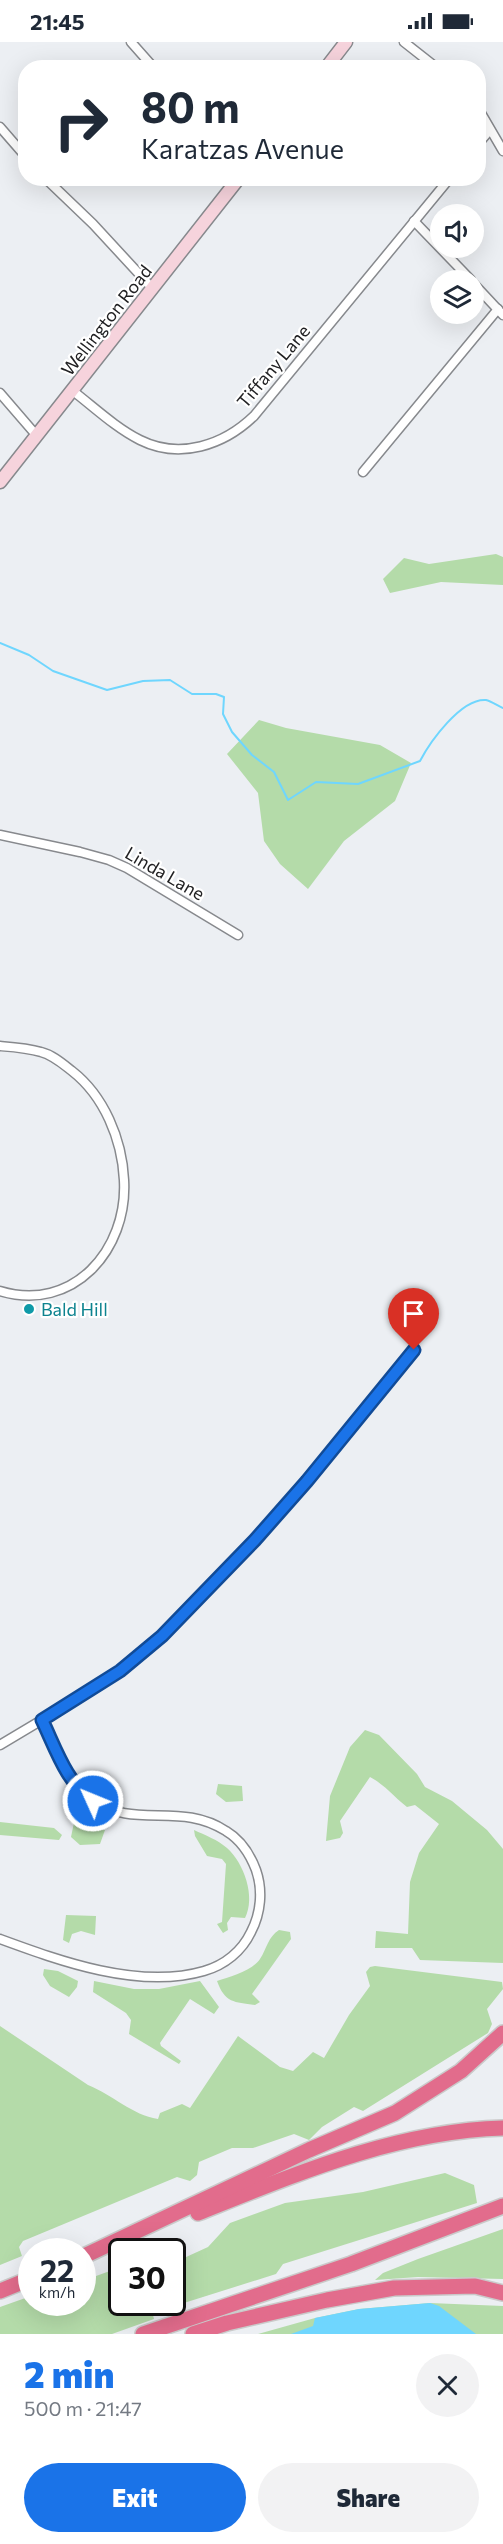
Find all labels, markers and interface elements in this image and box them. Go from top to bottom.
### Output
text: 21:45 [30,8,85,35]
text: 80 m [141,80,240,132]
icon: right [42,84,120,162]
text: Karatzas Avenue [141,132,344,165]
map controls [430,204,484,324]
button: sound [430,204,484,258]
street label: Wellington Road [56,260,156,380]
button: layers [430,270,484,324]
street label: Tiffany Lane [232,320,314,412]
street label: Linda Lane [121,841,209,905]
pin [388,1288,439,1350]
icon: arrive [397,1297,430,1330]
place label: Bald Hill [41,1298,108,1320]
marker: Bald Hill [22,1302,36,1316]
position arrow [61,1769,125,1833]
speed limit sign: 30 [108,2238,186,2316]
text: 22 [40,2251,74,2288]
text: km/h [39,2283,75,2301]
text: 2 min [24,2351,114,2395]
button: close [416,2354,479,2417]
text: 500 m · 21:47 [24,2396,142,2420]
button: Exit [24,2463,246,2532]
button: Share [258,2463,479,2532]

